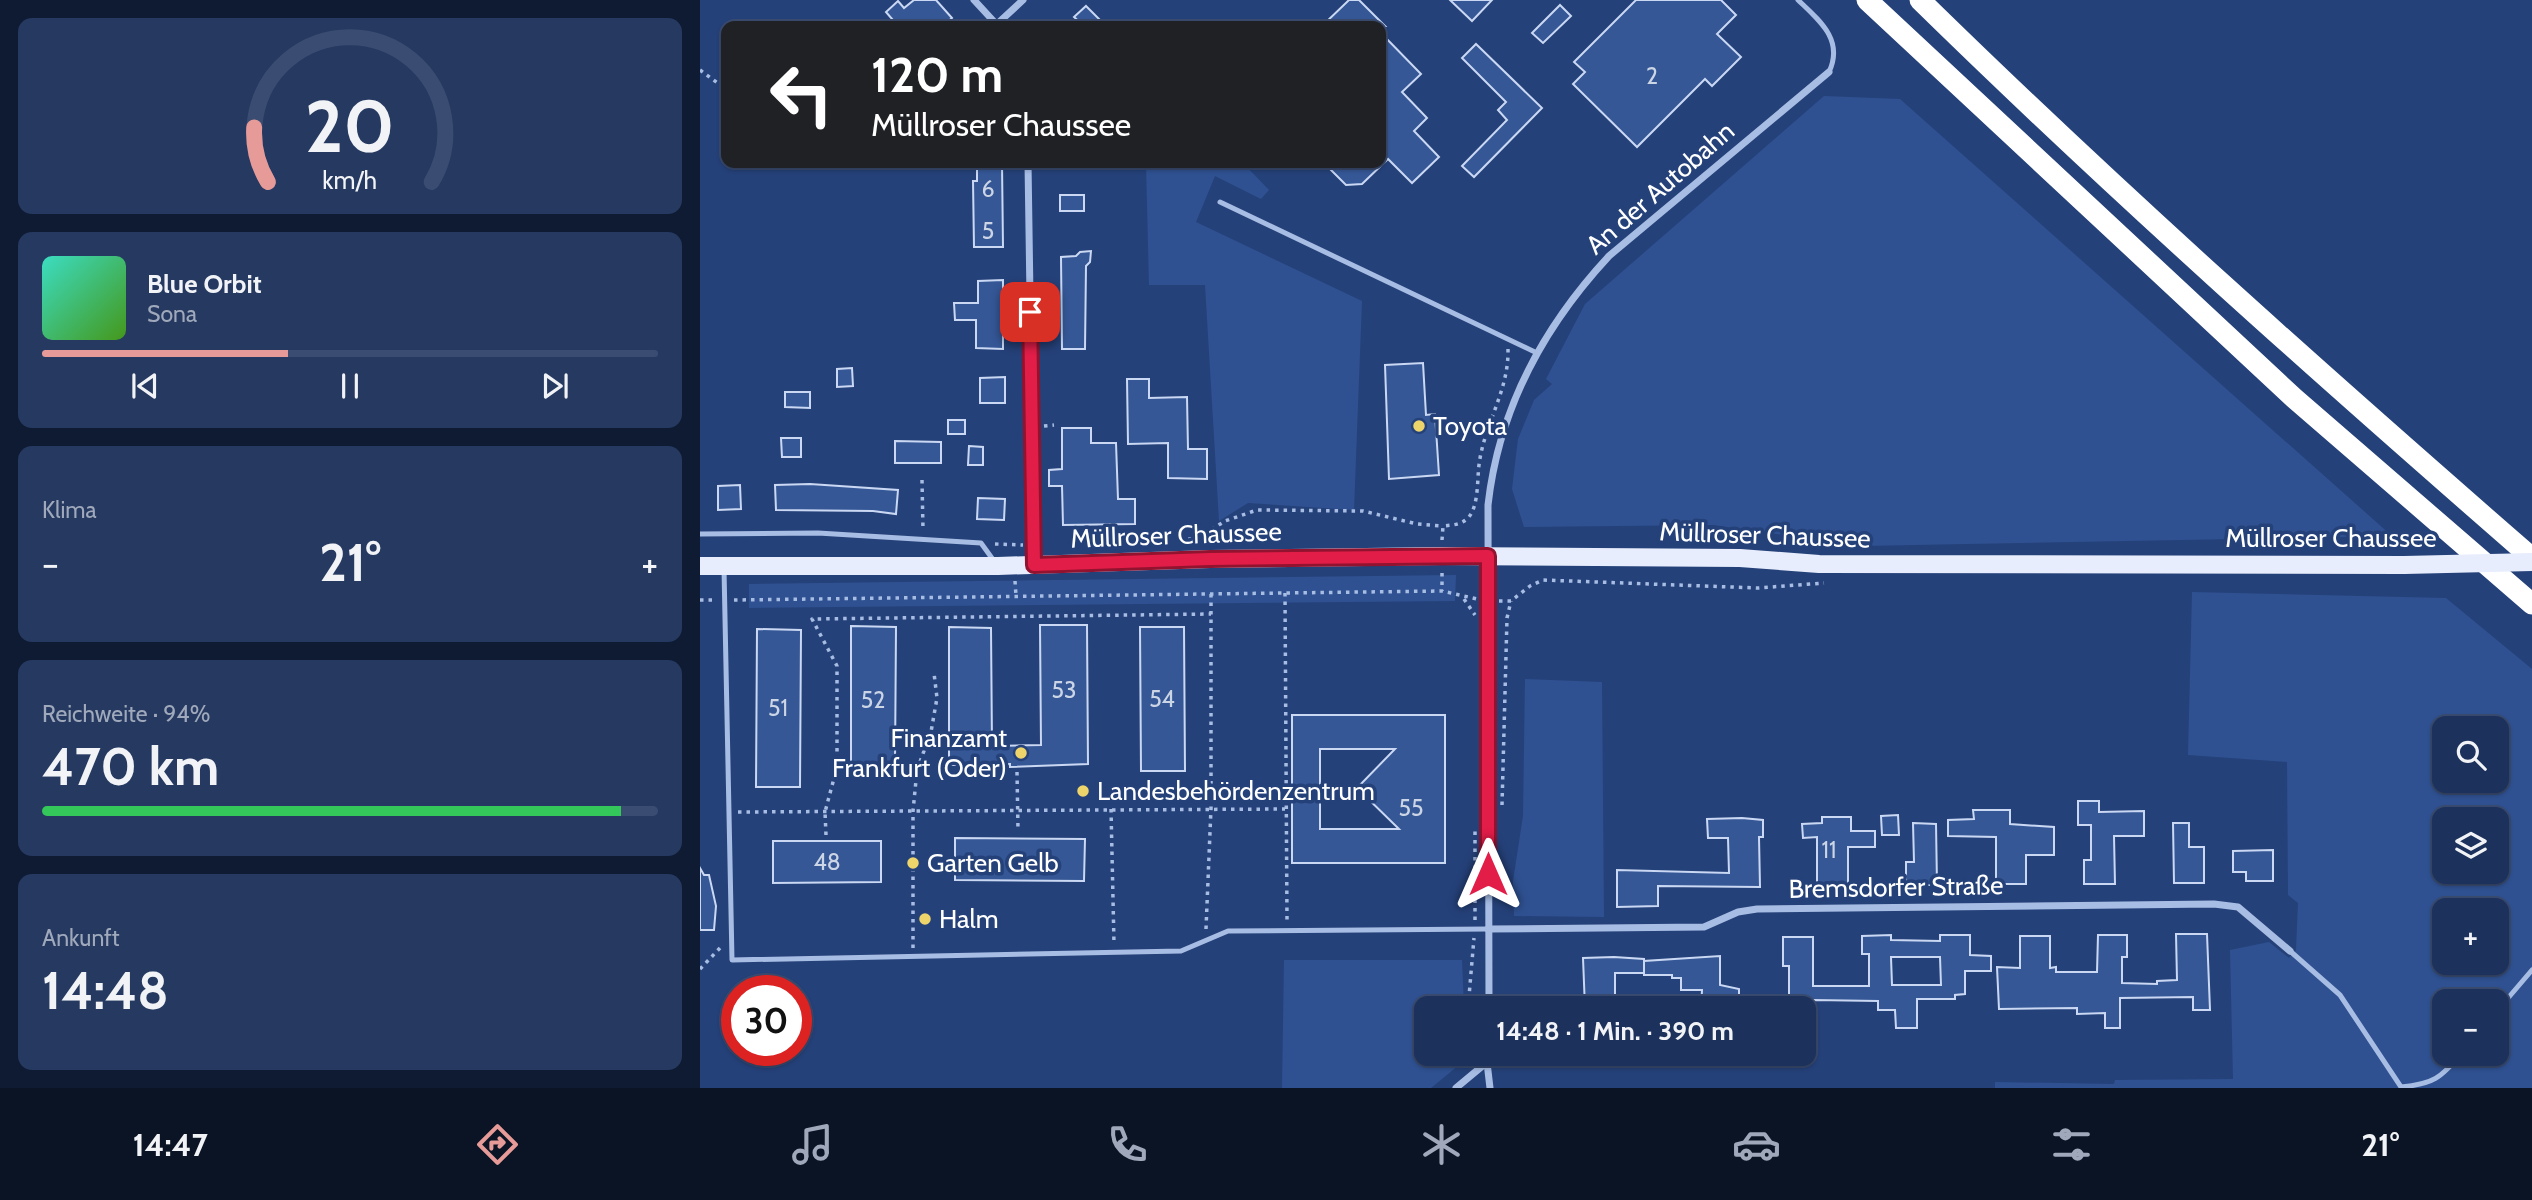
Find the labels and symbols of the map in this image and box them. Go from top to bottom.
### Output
house number: 2 [1646,62,1658,90]
street label: An der Autobahn [1579,115,1741,261]
house number: 6 [981,175,995,203]
house number: 5 [982,217,994,245]
pin [1000,282,1060,342]
place label: Toyota [1433,410,1508,442]
marker: Toyota [1411,418,1427,434]
street label: Müllroser Chaussee [1070,515,1282,555]
street label: Müllroser Chaussee [1659,515,1871,555]
street label: Müllroser Chaussee [2225,522,2437,554]
house number: 53 [1052,676,1076,704]
house number: 54 [1149,685,1175,713]
house number: 52 [861,686,885,714]
house number: 51 [768,694,788,722]
place label: Finanzamt Frankfurt (Oder) [832,722,1007,784]
marker: Finanzamt Frankfurt (Oder) [1013,745,1029,761]
place label: Landesbehördenzentrum [1097,775,1375,807]
marker: Landesbehördenzentrum [1075,783,1091,799]
house number: 55 [1399,794,1423,822]
house number: 11 [1822,836,1837,864]
position arrow [1451,837,1525,911]
place label: Garten Gelb [927,847,1059,879]
house number: 48 [813,848,841,876]
marker: Garten Gelb [905,855,921,871]
street label: Bremsdorfer Straße [1788,869,2004,905]
place label: Halm [939,903,999,935]
marker: Halm [917,911,933,927]
speed limit sign: 30 [721,975,812,1066]

